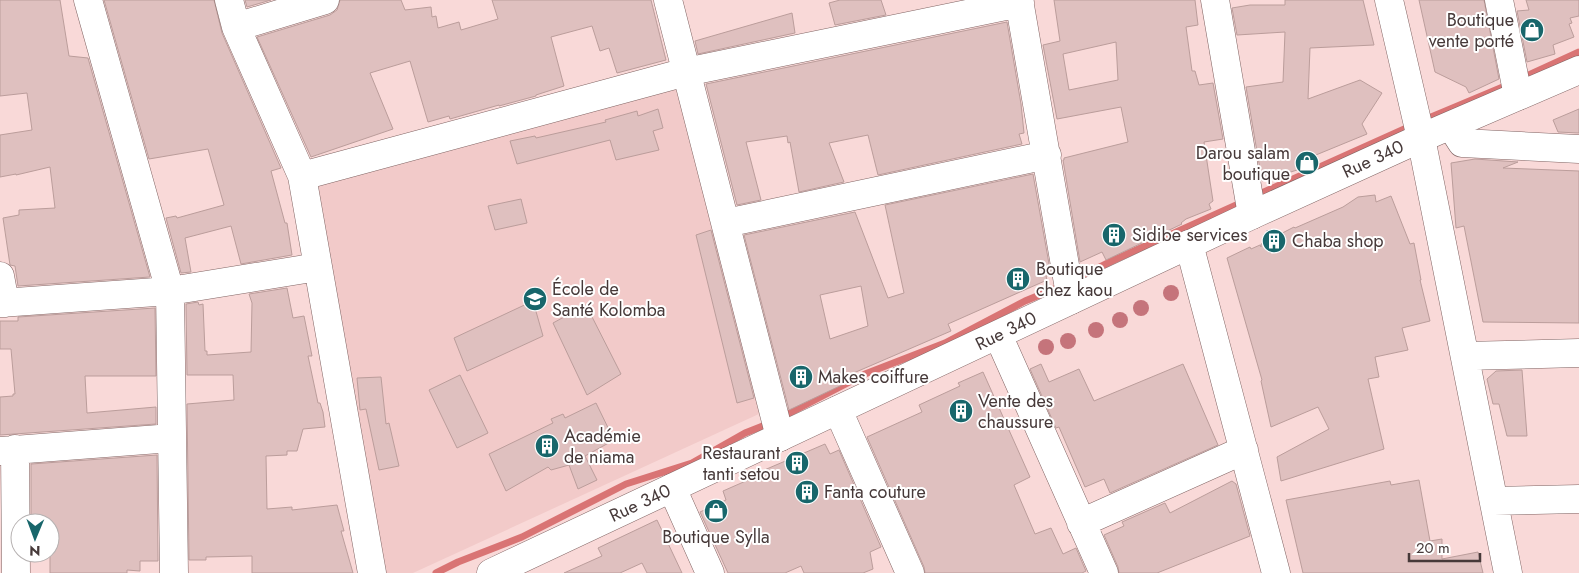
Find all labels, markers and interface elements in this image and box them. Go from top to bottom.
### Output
place label: Boutique vente porté [1429,7,1514,54]
shop icon: Boutique vente porté [1519,17,1545,43]
street label: Rue 340 [1338,133,1408,185]
place label: Darou salam boutique [1196,140,1290,187]
shop icon: Darou salam boutique [1294,150,1320,176]
building icon: Sidibe services [1101,222,1127,248]
place label: Sidibe services [1132,222,1247,248]
building icon: Chaba shop [1261,228,1287,254]
place label: Chaba shop [1292,228,1384,254]
place label: Boutique chez kaou [1036,256,1113,303]
building icon: Boutique chez kaou [1005,266,1031,292]
place label: École de Santé Kolomba [552,276,665,323]
school or university icon: École de Santé Kolomba [522,286,548,312]
street label: Rue 340 [971,305,1041,357]
building icon: Makes coiffure [788,364,814,390]
place label: Makes coiffure [818,364,929,390]
place label: Vente des chaussure [978,388,1053,435]
building icon: Vente des chaussure [948,398,974,424]
place label: Académie de niama [564,423,641,470]
building icon: Académie de niama [534,433,560,459]
place label: Restaurant tanti setou [702,440,781,487]
building icon: Restaurant tanti setou [784,450,810,476]
street label: Rue 340 [605,477,675,529]
building icon: Fanta couture [794,479,820,505]
place label: Fanta couture [824,479,926,505]
shop icon: Boutique Sylla [703,498,729,524]
north arrow [10,513,60,563]
place label: Boutique Sylla [662,524,770,550]
scale bar [1409,530,1480,562]
text: 20 m [1416,537,1450,559]
text: N [29,541,41,561]

